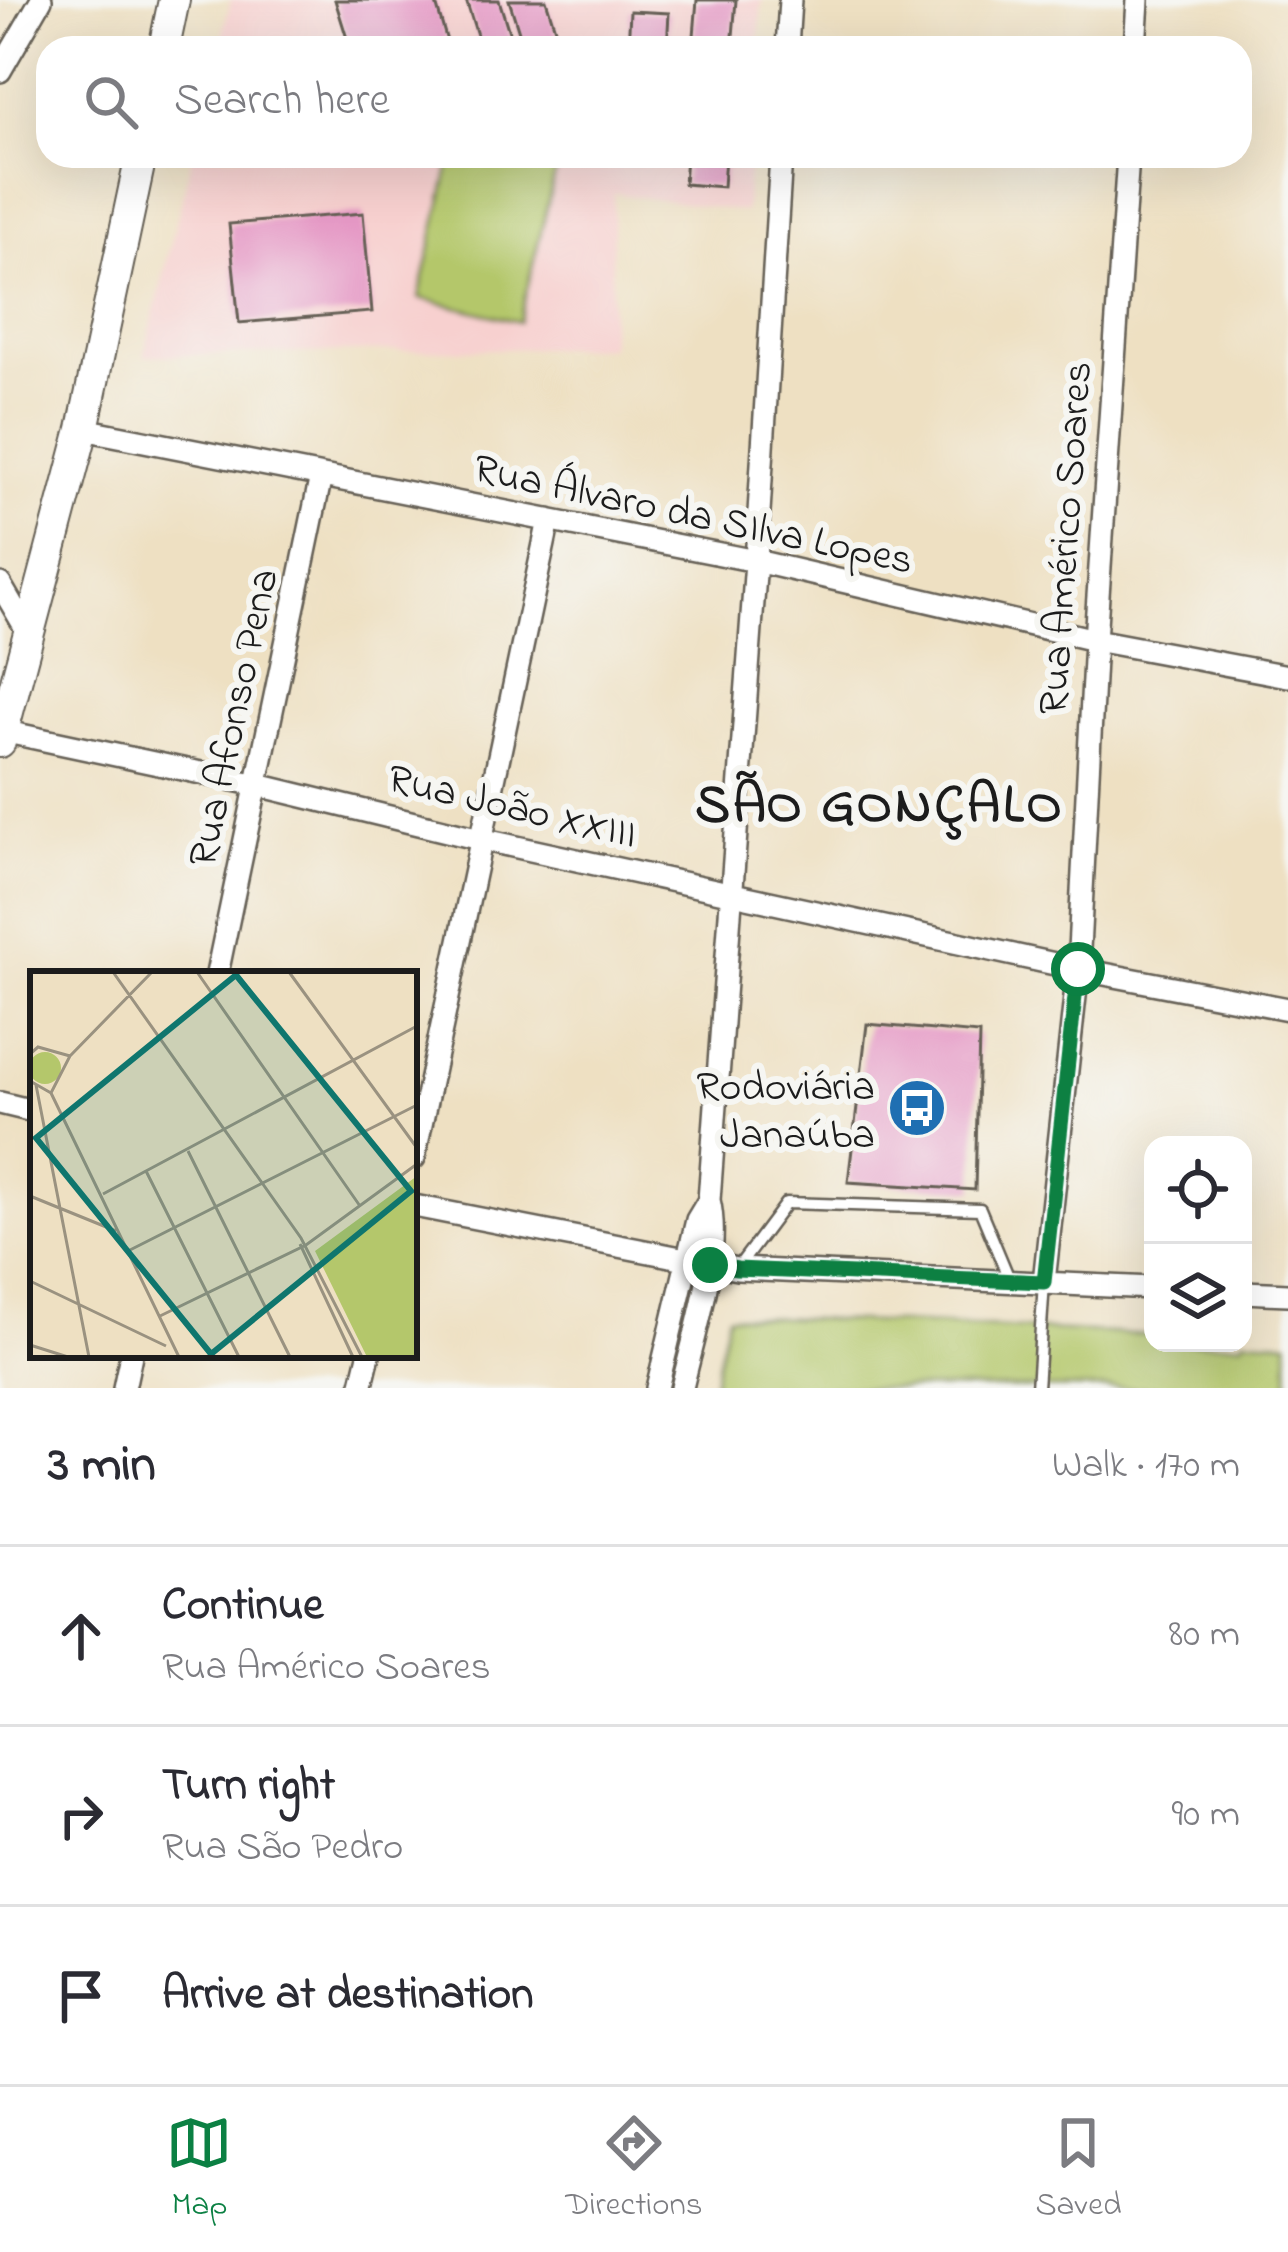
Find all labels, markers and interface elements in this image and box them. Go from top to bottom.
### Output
search box [36,36,1252,168]
icon: search [78,69,144,135]
text: Search here [174,69,390,135]
street label: Rua Américo Soares [1025,360,1110,717]
street label: Rua Álvaro da SIlva Lopes [468,440,919,593]
street label: Rua Afonso Pena [174,563,297,873]
street label: Rua João XXIII [381,750,643,867]
district label: SÃO GONÇALO [695,769,1065,847]
route start [1051,942,1105,996]
inset map [30,971,417,1358]
place label: Rodoviária Janaúba [696,1058,875,1167]
bus stop icon: Rodoviária Janaúba [886,1077,948,1139]
map controls [1144,1136,1252,1352]
button: locate [1144,1136,1252,1244]
route end [683,1238,737,1292]
button: layers [1144,1244,1252,1352]
text: 3 min [48,1429,156,1504]
text: Walk · 170 m [1052,1438,1240,1495]
text: Continue [162,1574,323,1640]
icon: ahead [48,1603,114,1669]
text: 80 m [1169,1607,1240,1664]
text: Rua Américo Soares [162,1640,491,1697]
text: Turn right [162,1754,335,1820]
icon: right [48,1783,114,1849]
text: 90 m [1171,1787,1240,1844]
text: Rua São Pedro [162,1820,403,1877]
icon: arrive [48,1963,114,2029]
text: Arrive at destination [162,1963,533,2029]
tab: Map [166,2110,232,2230]
tab: Directions [565,2110,703,2230]
tab: Saved [1035,2110,1122,2230]

